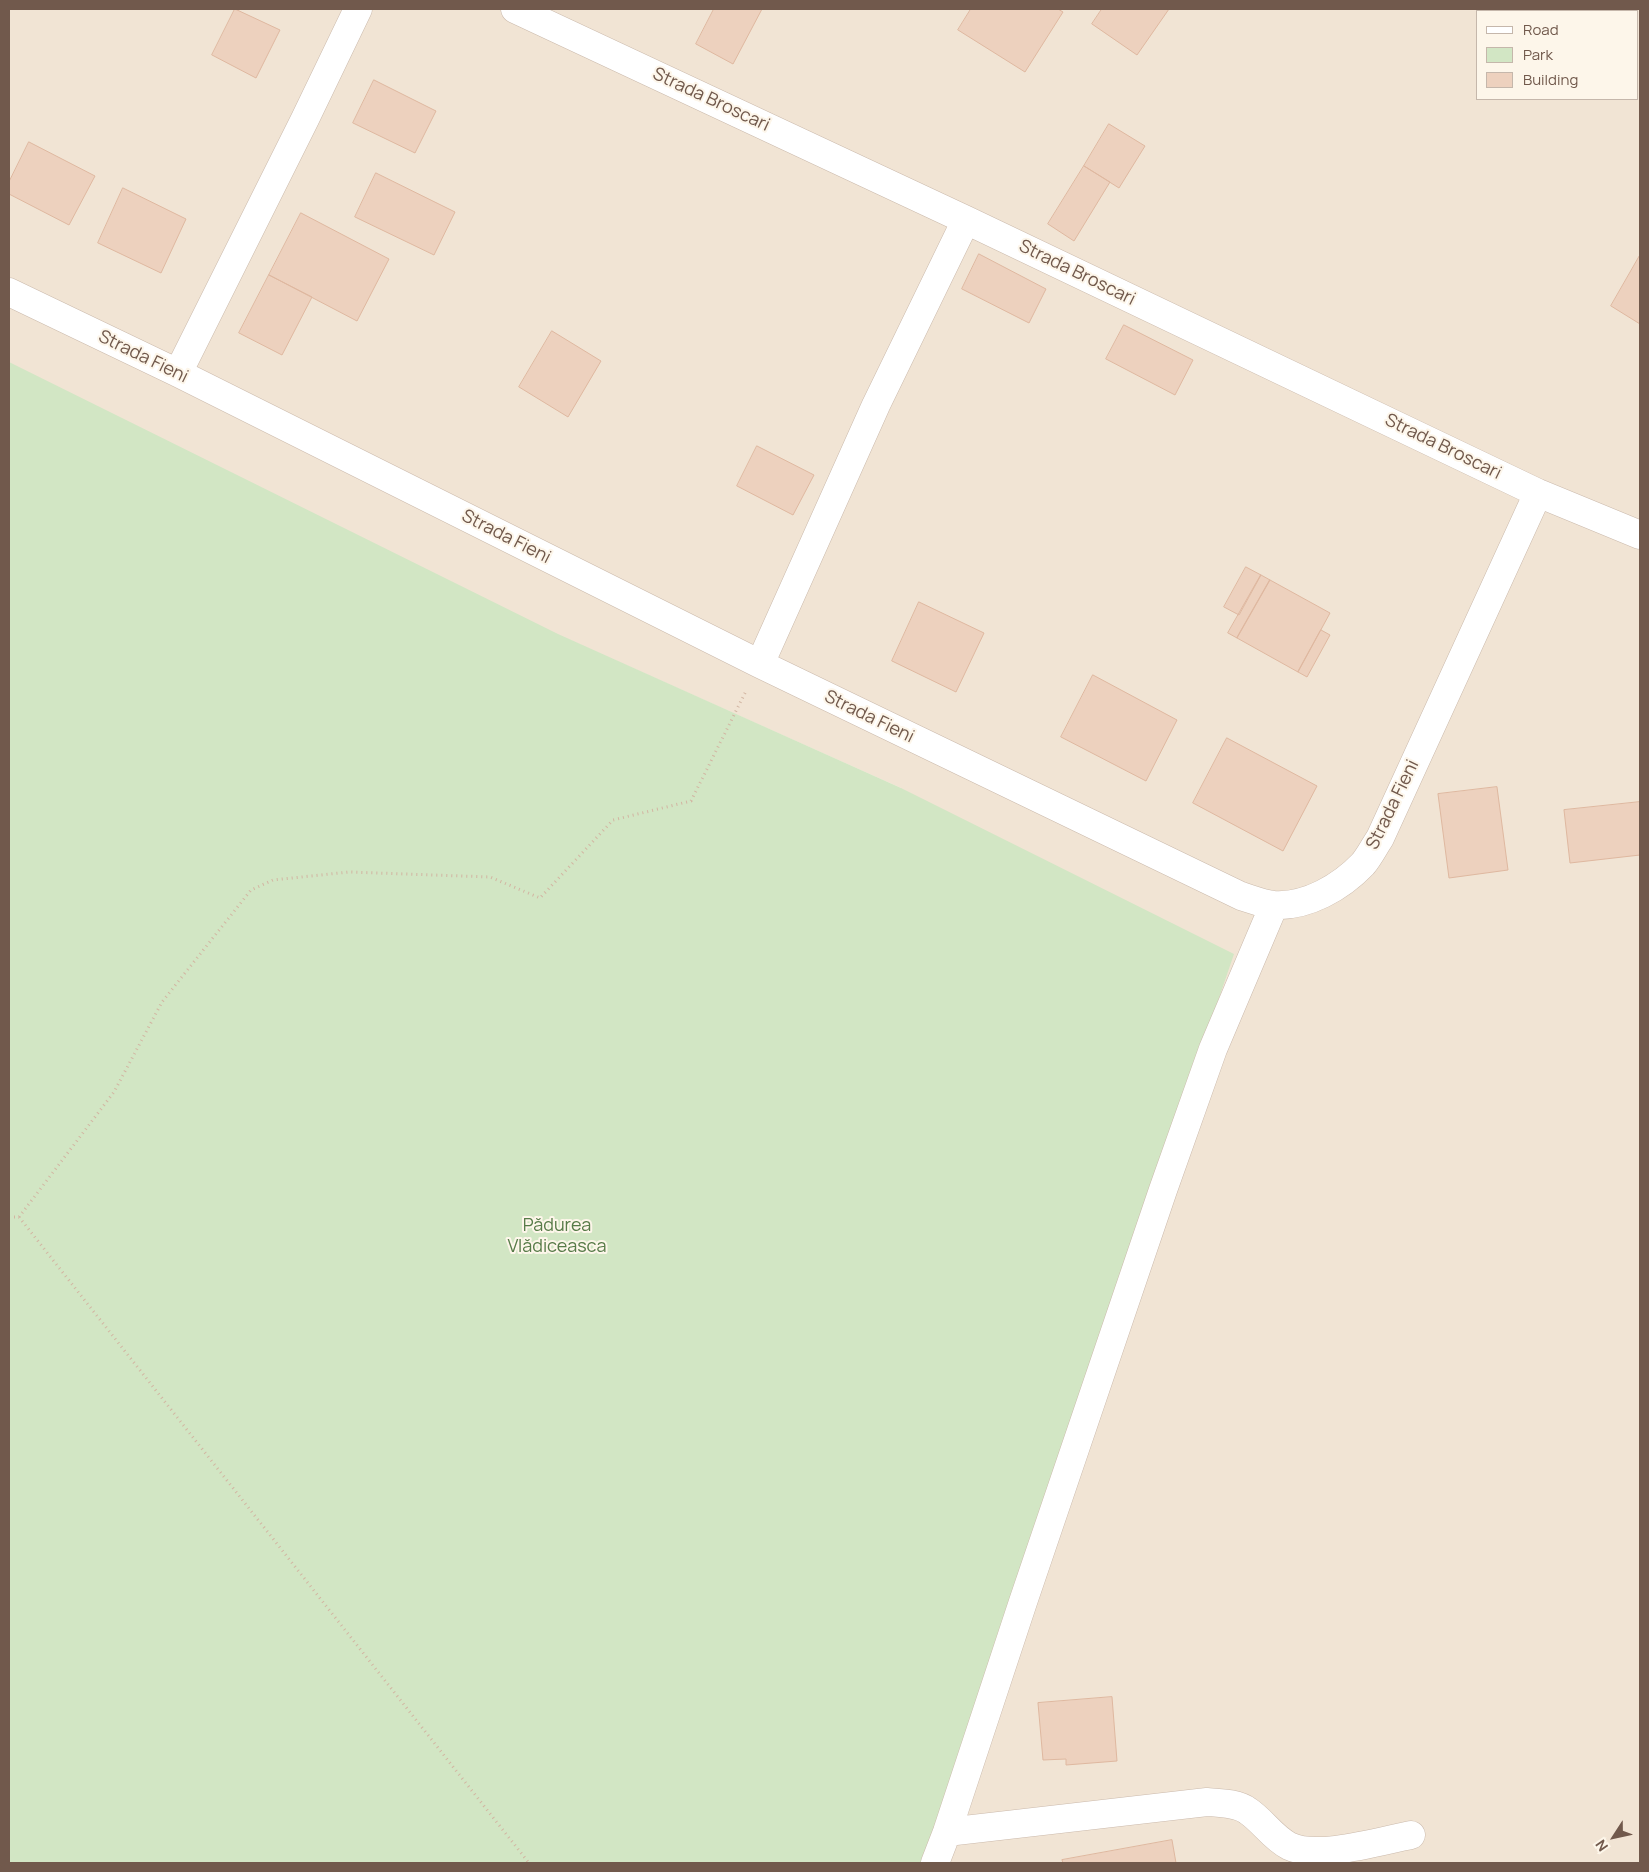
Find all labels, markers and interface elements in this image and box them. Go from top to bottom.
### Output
legend [1476,10,1639,100]
text: Road [1523,19,1559,40]
text: Park [1523,44,1553,65]
street label: Strada Broscari [649,63,773,137]
text: Building [1523,69,1578,90]
street label: Strada Broscari [1015,236,1139,310]
street label: Strada Fieni [95,326,191,388]
street label: Strada Broscari [1381,410,1505,484]
street label: Strada Fieni [458,505,554,569]
street label: Strada Fieni [821,686,917,748]
street label: Strada Fieni [1362,757,1424,853]
park label: Pădurea Vlădiceasca [508,1215,606,1258]
north arrow [1589,1812,1639,1862]
text: N [1591,1836,1612,1855]

